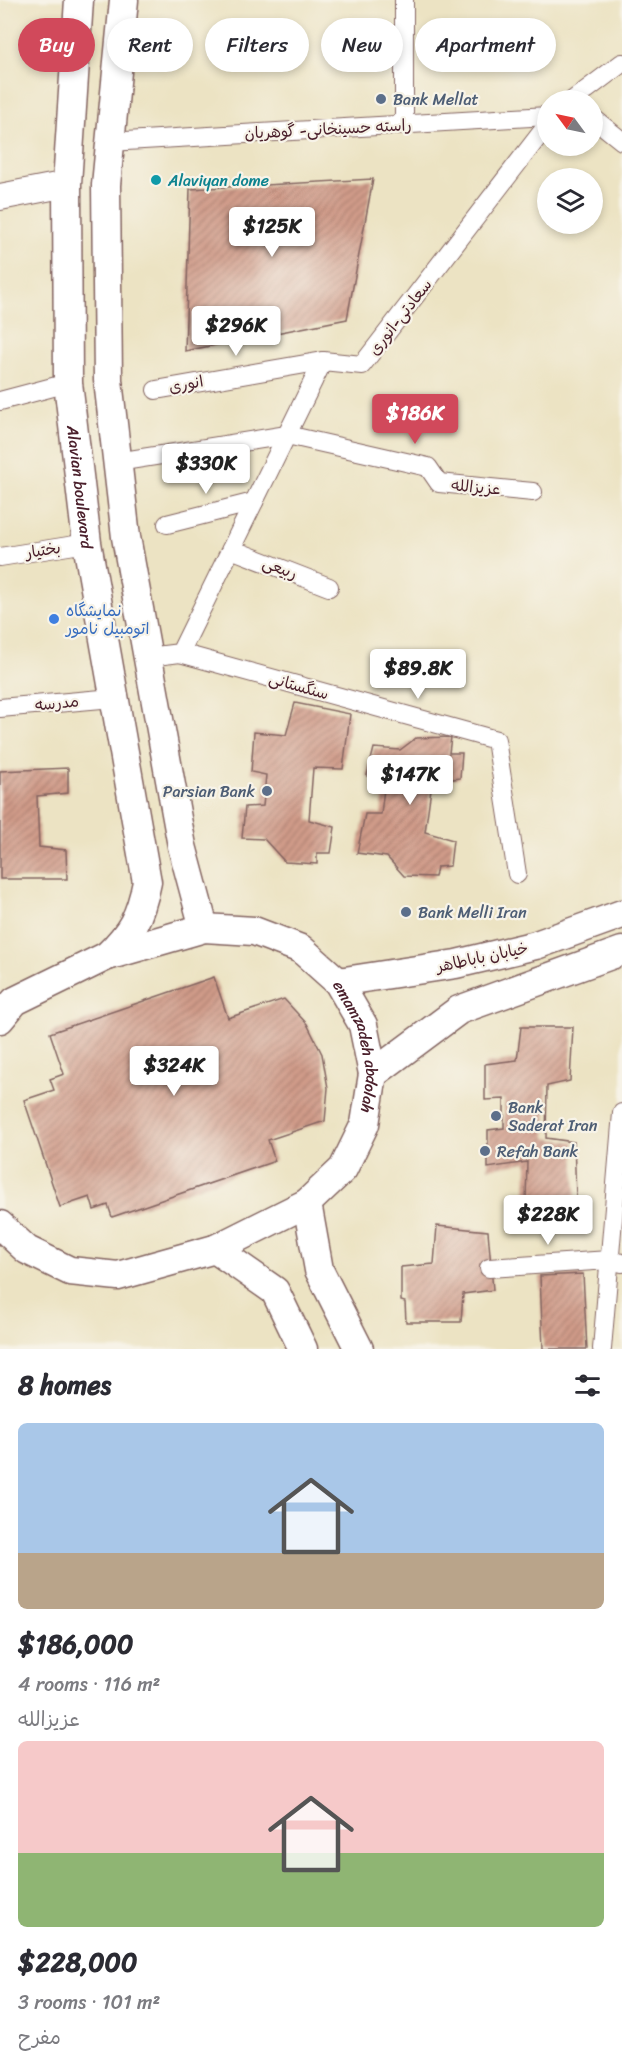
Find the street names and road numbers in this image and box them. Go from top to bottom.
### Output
street label: راسته حسینخانی- گوهریان [244,110,412,148]
street label: سعادتی-انوری [360,272,440,362]
street label: انوری [166,366,206,402]
street label: Alavian boulevard [58,423,103,553]
street label: عزیزالله [450,470,502,504]
street label: بختیار [21,533,63,567]
street label: ربیعی [258,548,302,588]
street label: سنگستانی [266,664,332,708]
street label: مدرسه [34,687,80,719]
street label: خیابان باباطاهر [431,933,531,981]
street label: emamzadeh abdolah [325,974,388,1115]

